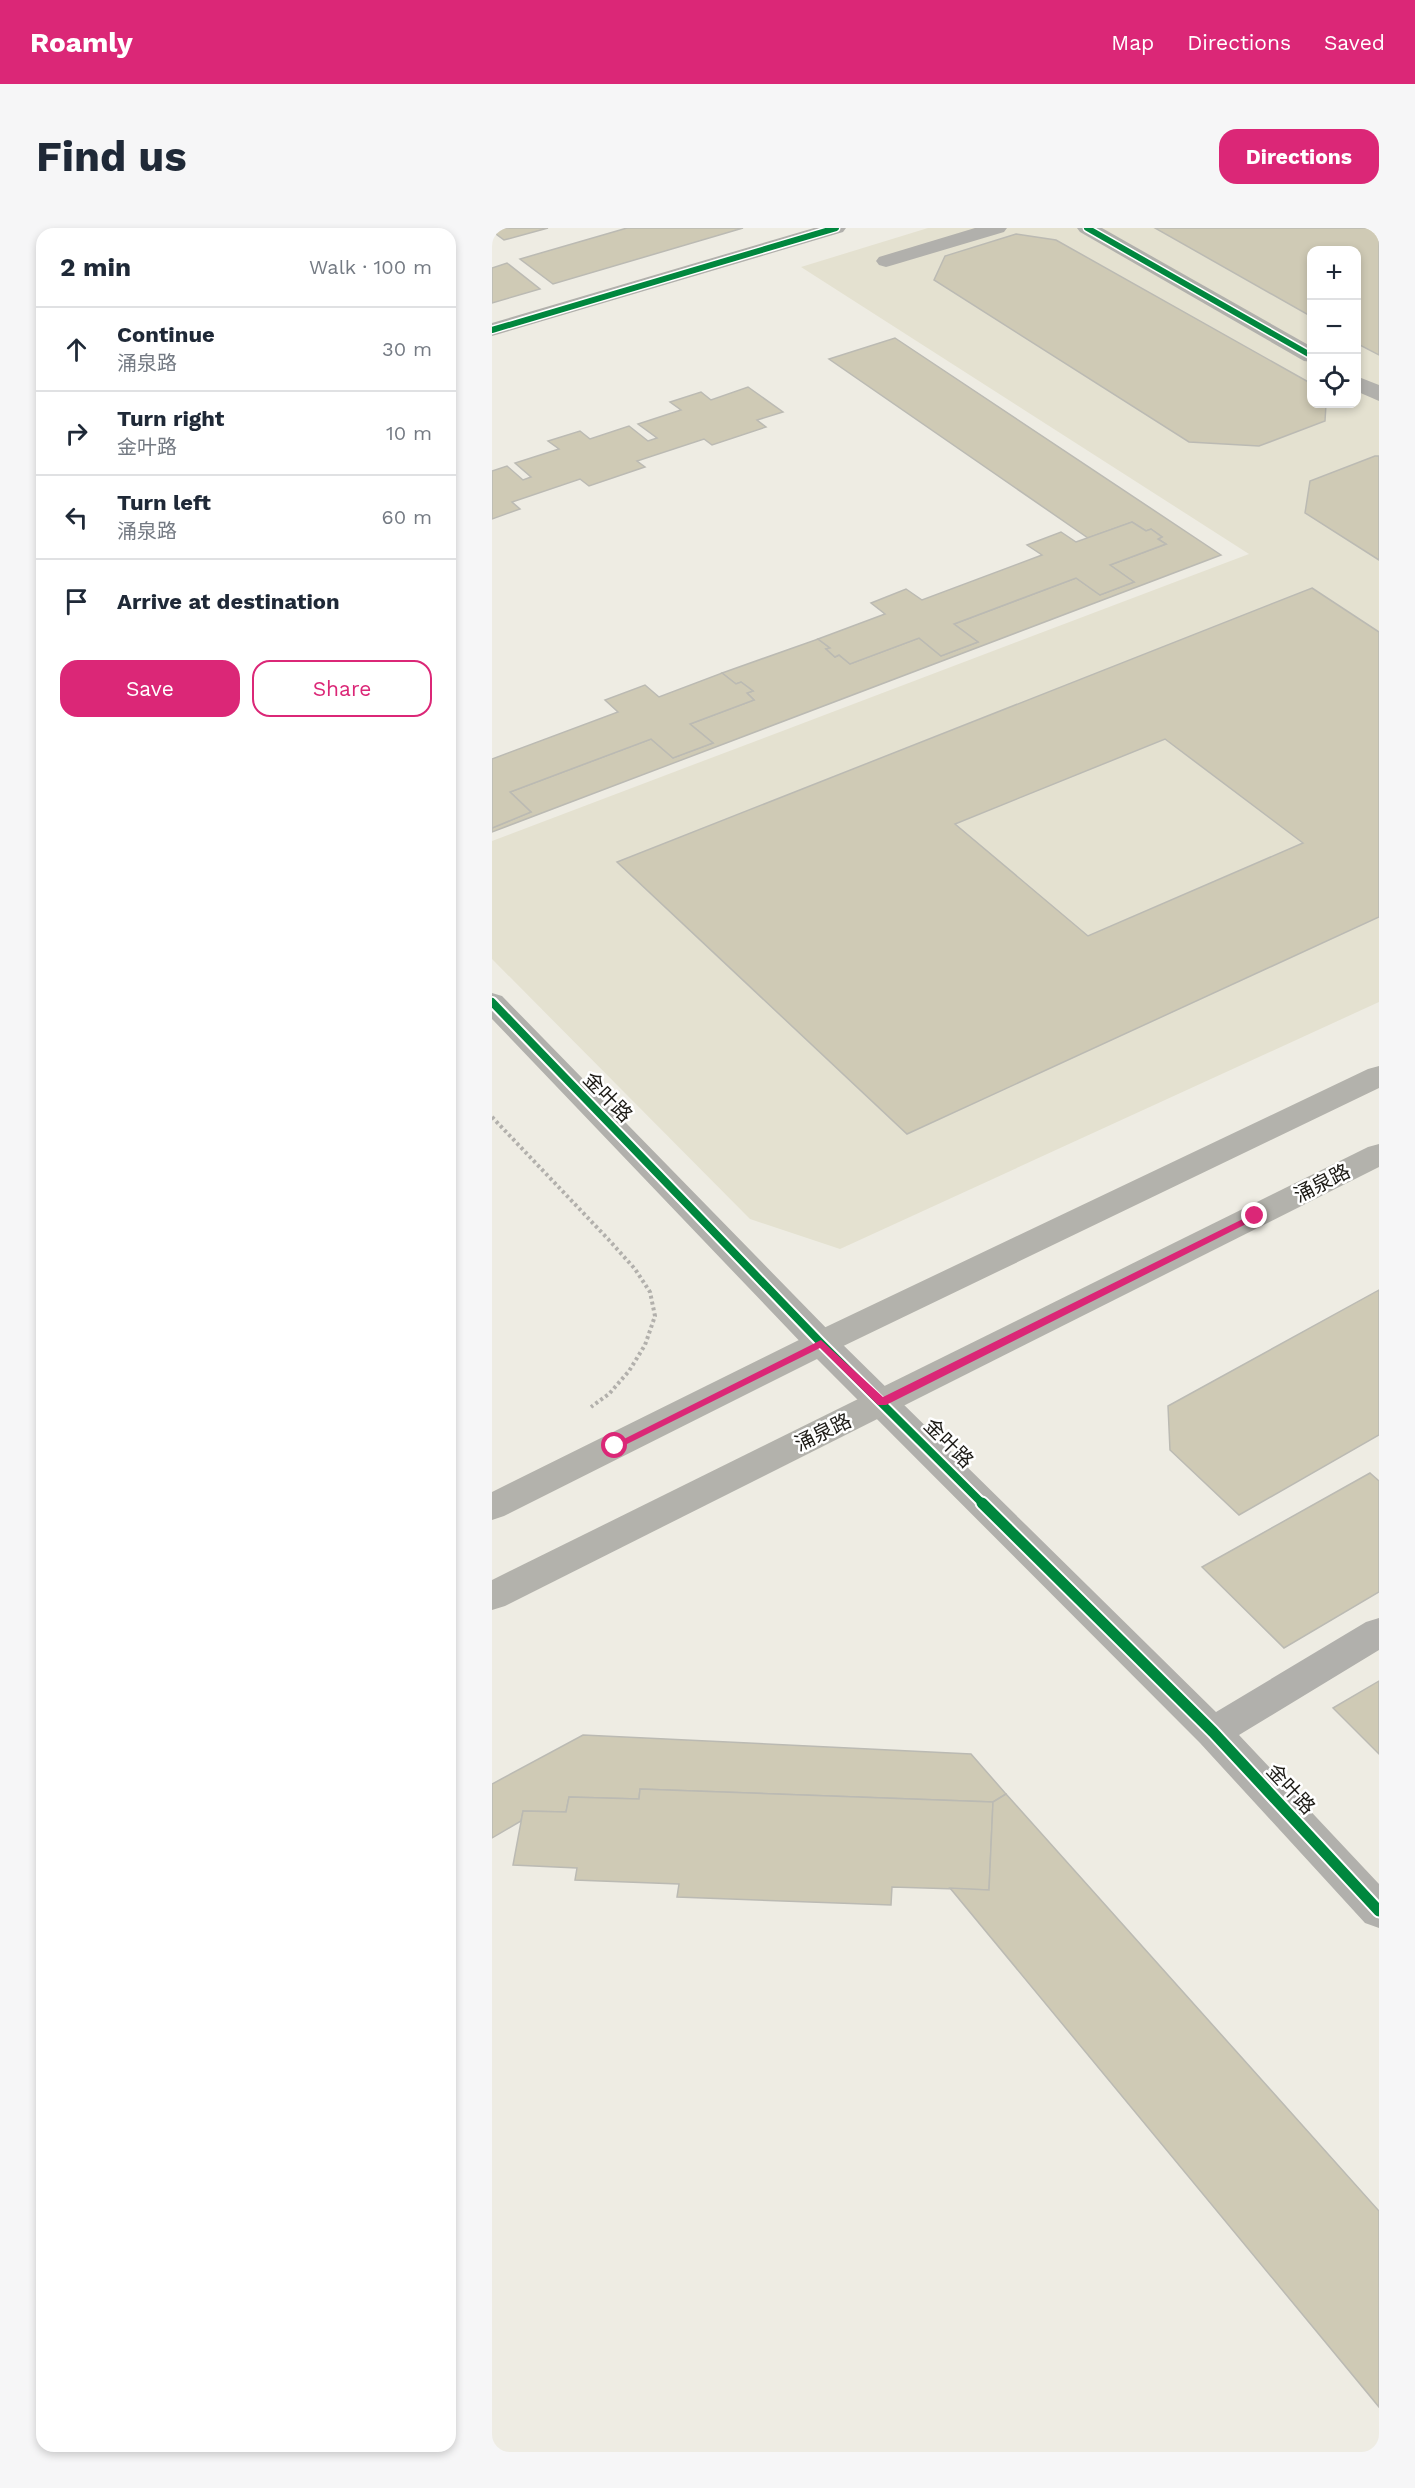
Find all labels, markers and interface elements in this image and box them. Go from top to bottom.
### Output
text: Roamly [30,26,133,59]
text: Map [1111,30,1154,55]
text: Directions [1187,30,1291,55]
text: Saved [1324,30,1385,55]
button: Directions [1219,129,1379,184]
text: Find us [36,132,187,181]
map controls [1307,246,1361,408]
button: + [1307,246,1361,300]
text: 2 min [60,252,131,282]
text: Walk · 100 m [309,255,432,279]
button: − [1307,300,1361,354]
text: Continue [117,322,215,347]
icon: ahead [60,333,93,366]
text: 30 m [382,337,432,361]
text: 涌泉路 [117,351,177,375]
button: locate [1307,354,1361,408]
text: Turn right [117,406,224,431]
icon: right [60,417,93,450]
text: 10 m [386,421,432,445]
text: 金叶路 [117,435,177,459]
text: Turn left [117,490,211,515]
icon: left [60,501,93,534]
text: 60 m [382,505,432,529]
text: 涌泉路 [117,519,177,543]
icon: arrive [60,585,93,618]
text: Arrive at destination [117,589,340,614]
button: Save [60,660,240,717]
button: Share [252,660,432,717]
street label: 金叶路 [579,1067,637,1127]
street label: 涌泉路 [1290,1159,1354,1207]
route end [1241,1202,1267,1228]
street label: 涌泉路 [791,1408,855,1456]
street label: 金叶路 [919,1413,979,1473]
route start [601,1432,627,1458]
street label: 金叶路 [1262,1759,1320,1819]

